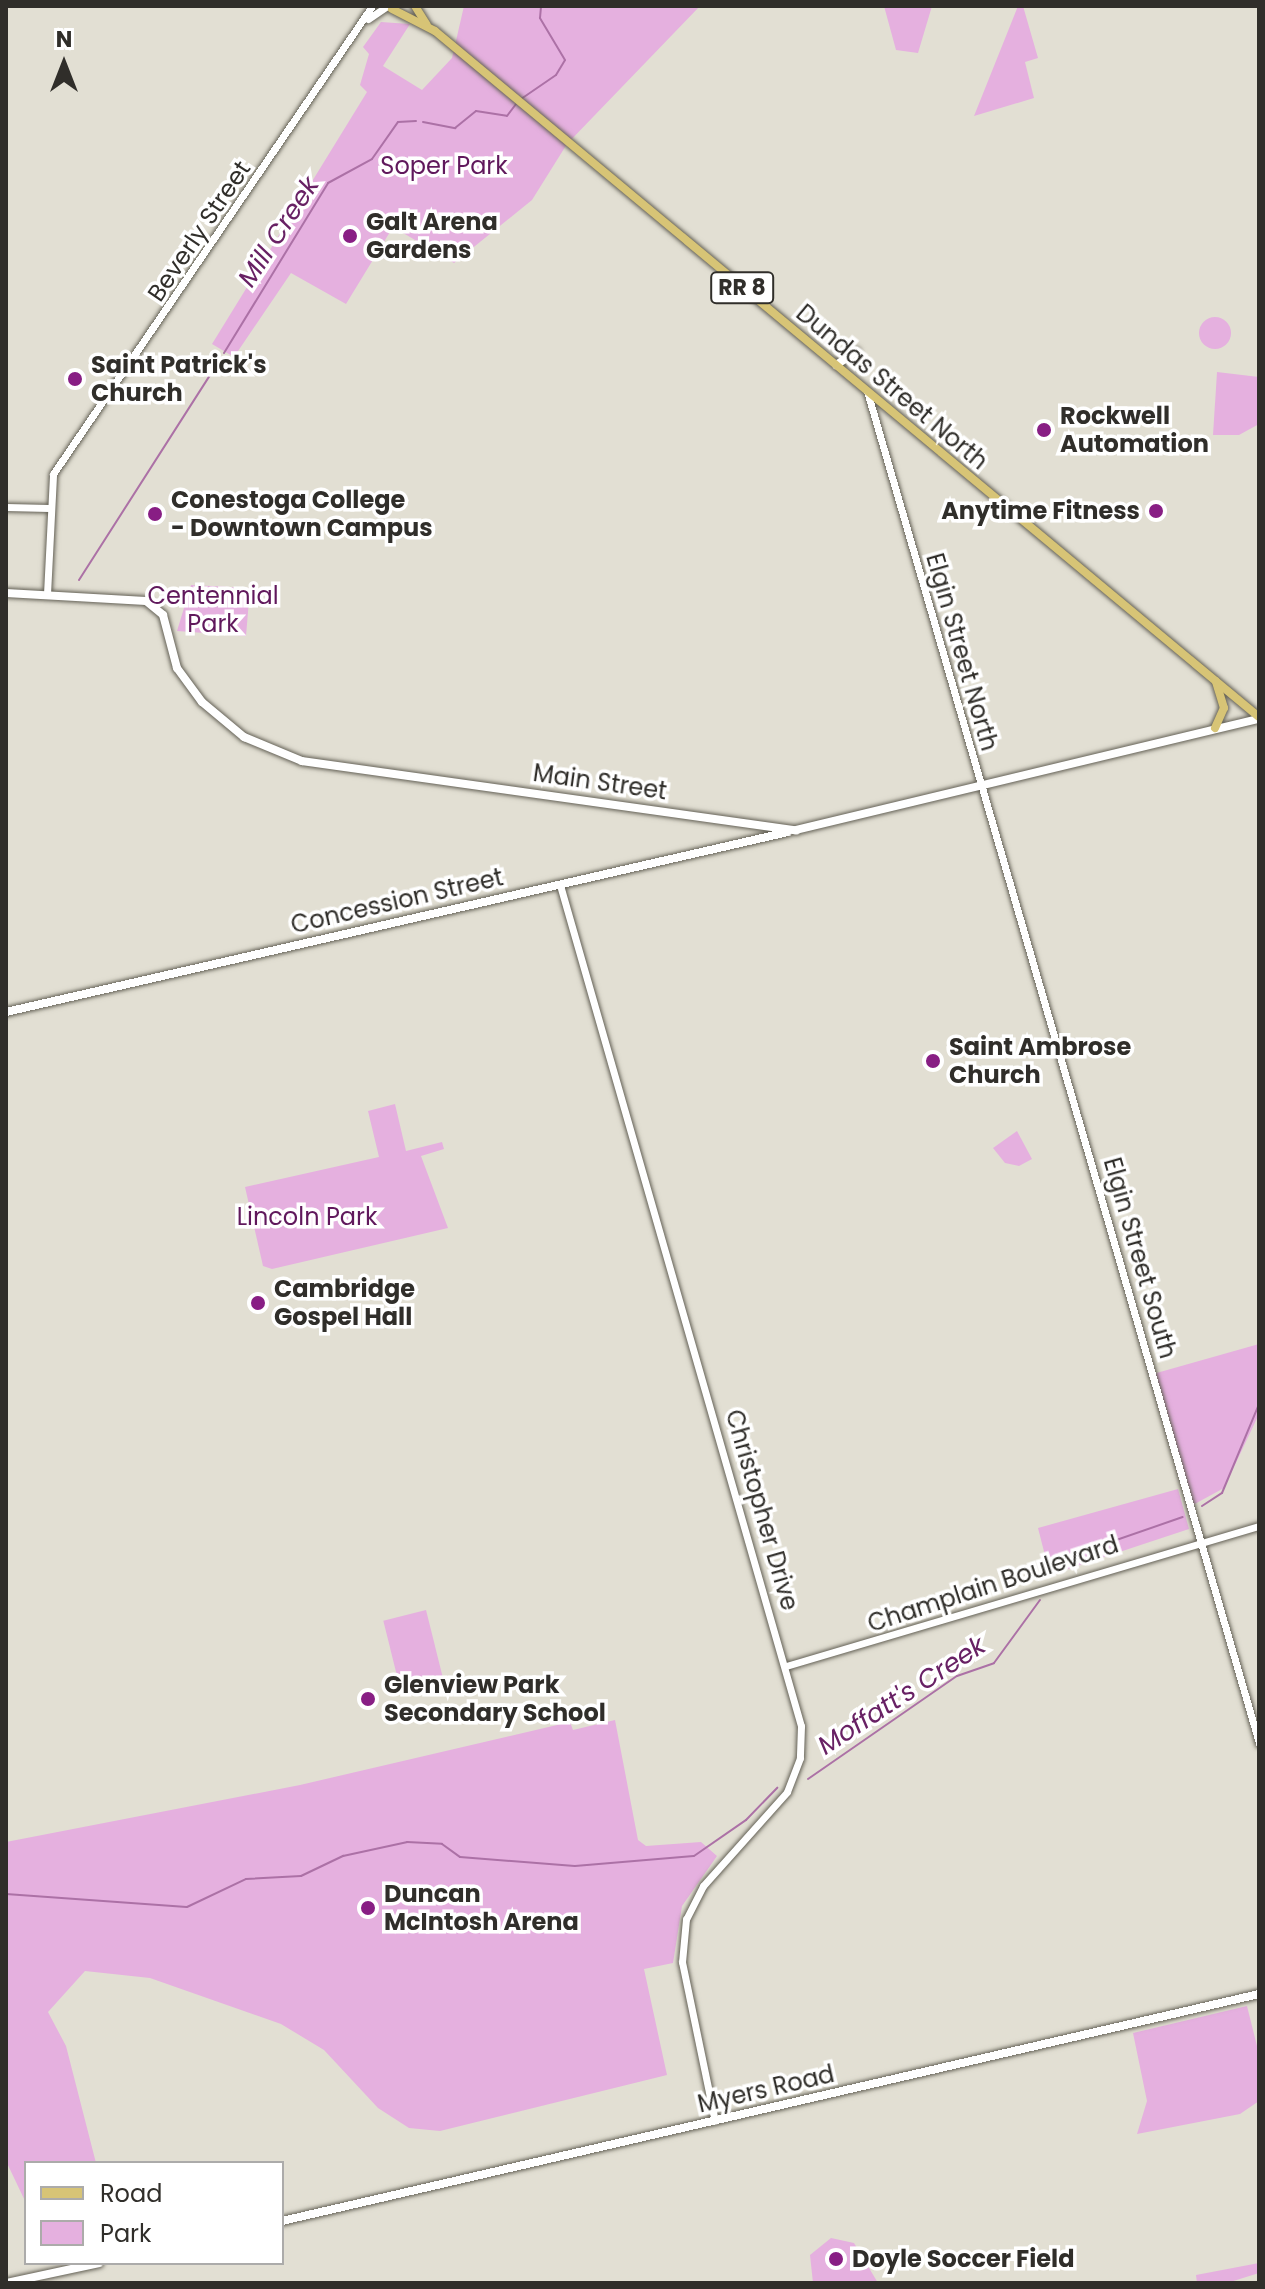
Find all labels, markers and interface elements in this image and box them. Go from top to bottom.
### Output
north arrow [24,24,104,104]
text: N [56,24,72,55]
park label: Soper Park [380,152,508,180]
street label: Beverly Street [141,155,257,307]
water label: Mill Creek [232,171,326,293]
place label: Galt Arena Gardens [366,208,498,264]
marker: Galt Arena Gardens [341,227,359,245]
road number: RR 8 [710,270,774,306]
street label: Dundas Street North [790,299,994,475]
place label: Saint Patrick's Church [91,351,267,407]
marker: Saint Patrick's Church [66,370,84,388]
place label: Rockwell Automation [1060,402,1209,458]
marker: Rockwell Automation [1035,421,1053,439]
place label: Conestoga College - Downtown Campus [171,486,433,542]
place label: Anytime Fitness [941,497,1140,525]
marker: Anytime Fitness [1147,502,1165,520]
marker: Conestoga College - Downtown Campus [146,505,164,523]
street label: Elgin Street North [920,550,1004,754]
park label: Centennial Park [147,582,279,638]
street label: Main Street [531,758,669,806]
street label: Concession Street [288,863,506,939]
place label: Saint Ambrose Church [949,1033,1131,1089]
marker: Saint Ambrose Church [924,1052,942,1070]
street label: Elgin Street South [1098,1154,1182,1362]
park label: Lincoln Park [237,1203,377,1231]
place label: Cambridge Gospel Hall [274,1275,415,1331]
marker: Cambridge Gospel Hall [249,1294,267,1312]
street label: Christopher Drive [720,1406,804,1614]
street label: Champlain Boulevard [864,1530,1122,1638]
water label: Moffatt's Creek [812,1630,992,1762]
place label: Glenview Park Secondary School [384,1671,606,1727]
marker: Glenview Park Secondary School [359,1690,377,1708]
place label: Duncan McIntosh Arena [384,1880,579,1936]
marker: Duncan McIntosh Arena [359,1899,377,1917]
street label: Myers Road [695,2059,837,2119]
legend [24,2161,284,2265]
text: Road [100,2177,162,2210]
text: Park [100,2217,151,2250]
place label: Doyle Soccer Field [852,2245,1074,2273]
marker: Doyle Soccer Field [827,2250,845,2268]

